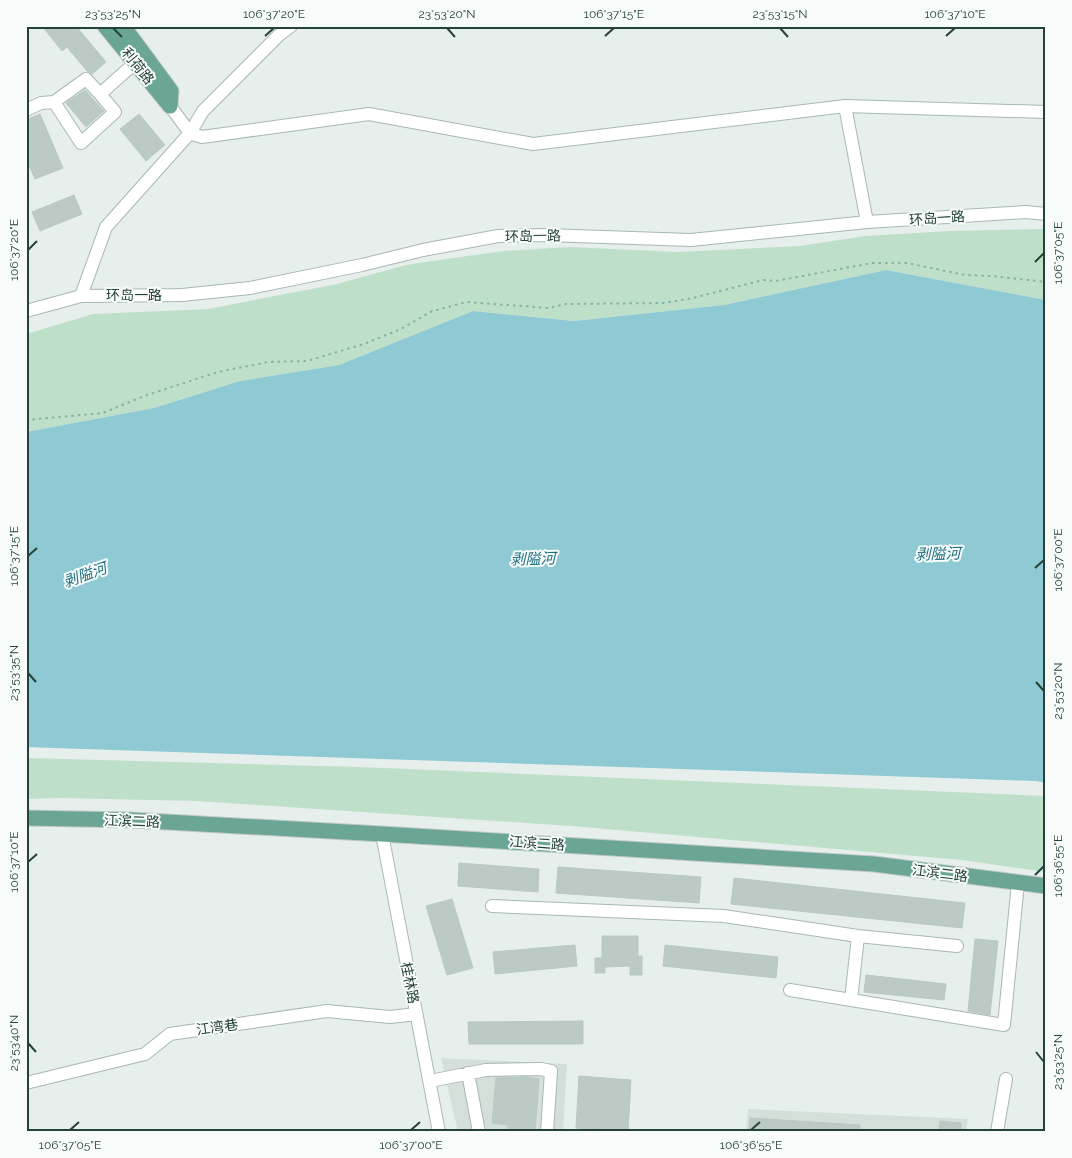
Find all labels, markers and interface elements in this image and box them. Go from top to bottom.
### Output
text: 23°53'25"N [85,7,141,21]
text: 106°37'20"E [243,7,305,21]
text: 23°53'20"N [419,7,475,21]
text: 106°37'15"E [584,7,644,21]
text: 23°53'15"N [752,7,808,21]
text: 106°37'10"E [924,7,986,21]
street label: 利荷路 [119,45,157,87]
street label: 环岛一路 [909,208,965,228]
text: 106°37'20"E [7,219,21,281]
text: 106°37'05"E [1051,222,1065,284]
street label: 环岛一路 [505,228,561,244]
street label: 环岛一路 [106,287,162,303]
text: 106°37'15"E [7,526,21,586]
text: 106°37'00"E [1051,528,1065,592]
water label: 剥隘河 [915,545,964,563]
water label: 剥隘河 [510,550,559,568]
water label: 剥隘河 [61,558,112,591]
text: 23°53'35"N [7,645,21,701]
text: 23°53'20"N [1051,663,1065,719]
street label: 江滨二路 [104,812,160,830]
text: 106°37'10"E [7,831,21,893]
street label: 江滨二路 [509,833,565,853]
text: 106°36'55"E [1051,835,1065,897]
street label: 江滨二路 [911,862,969,884]
street label: 桂林路 [398,961,422,1005]
text: 23°53'40"N [7,1015,21,1071]
street label: 江湾巷 [195,1016,239,1038]
text: 23°53'25"N [1051,1034,1065,1090]
text: 106°37'05"E [39,1138,101,1152]
text: 106°37'00"E [379,1138,443,1152]
text: 106°36'55"E [720,1138,782,1152]

